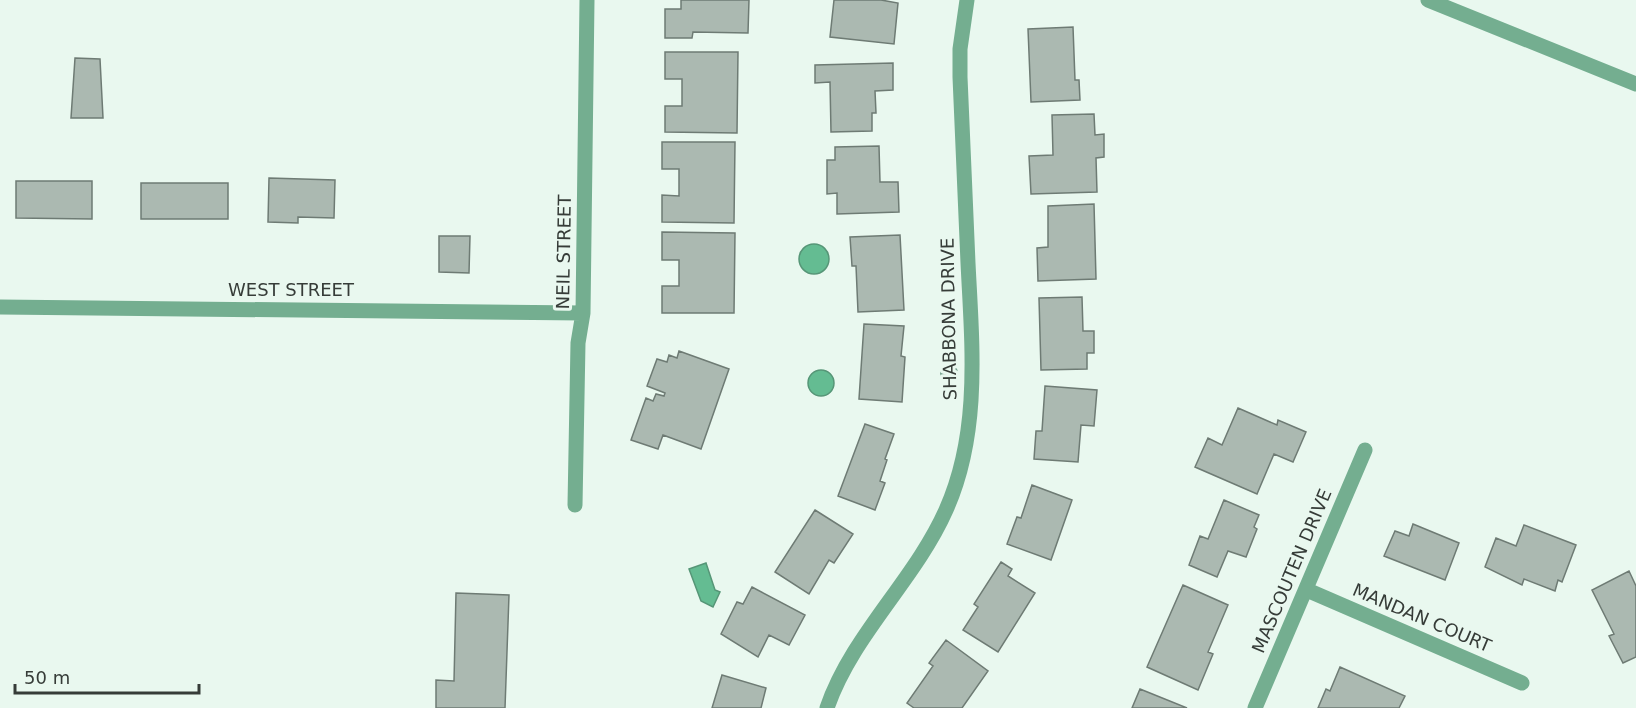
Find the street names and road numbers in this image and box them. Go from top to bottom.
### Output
street label: NEIL STREET [552,194,575,309]
street label: SHABBONA DRIVE [937,237,960,401]
street label: WEST STREET [228,279,355,300]
street label: MASCOUTEN DRIVE [1247,486,1336,656]
street label: MANDAN COURT [1350,579,1496,657]

